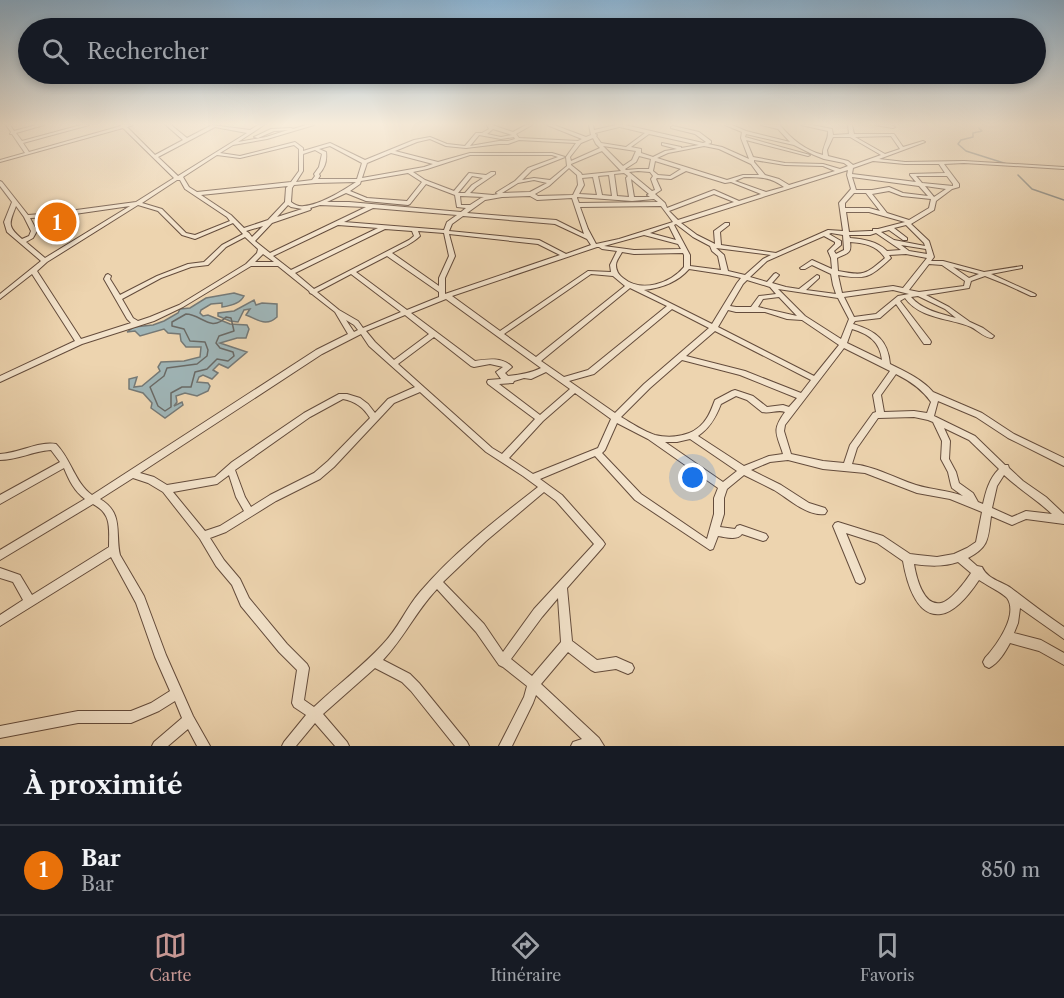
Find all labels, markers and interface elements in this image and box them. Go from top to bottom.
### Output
search box [18,18,1046,84]
icon: search [39,35,72,68]
text: Rechercher [87,38,209,65]
pin: 1 [38,200,76,244]
your location [678,463,707,492]
text: À proximité [24,769,183,801]
text: Bar [81,845,121,872]
text: 1 [39,858,48,882]
text: 850 m [981,858,1040,882]
text: Bar [81,872,114,896]
tab: Carte [149,929,192,985]
tab: Itinéraire [490,929,561,985]
tab: Favoris [860,929,915,985]

